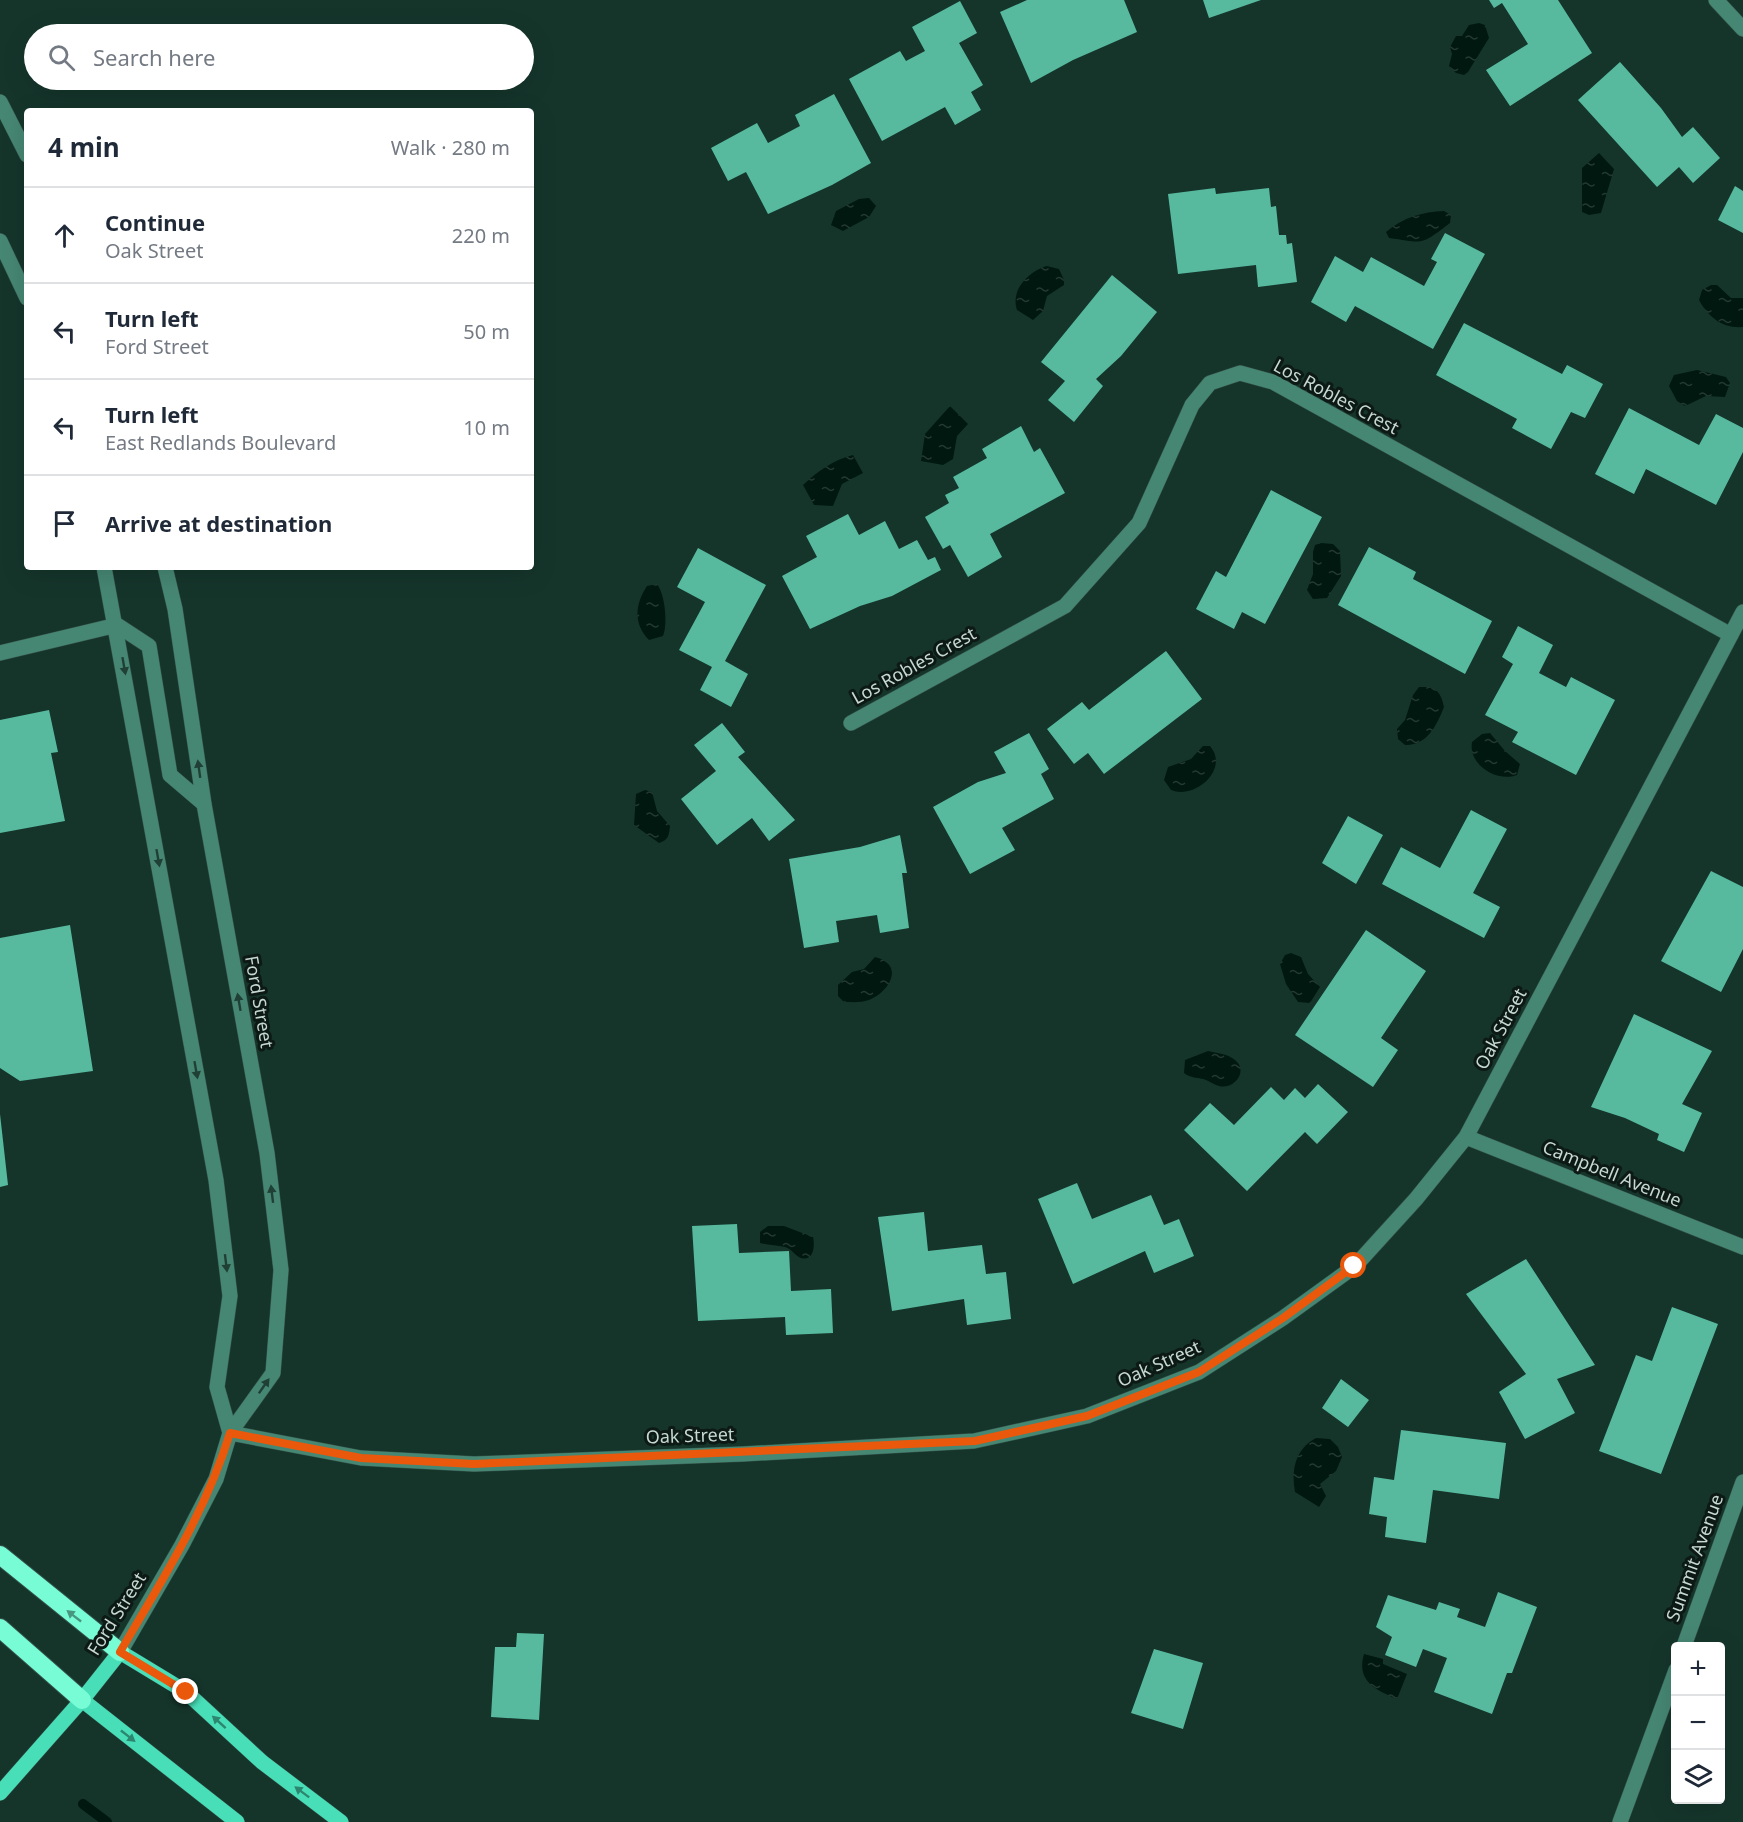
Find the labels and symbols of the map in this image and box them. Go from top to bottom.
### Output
street label: Los Robles Crest [1270,353,1404,439]
street label: Los Robles Crest [847,621,980,709]
one-way arrow [120,656,129,675]
one-way arrow [194,759,203,778]
one-way arrow [154,848,163,867]
street label: Ford Street [240,954,280,1050]
street label: Oak Street [1469,983,1532,1073]
one-way arrow [235,992,244,1011]
one-way arrow [192,1061,201,1080]
street label: Campbell Avenue [1539,1134,1685,1212]
one-way arrow [267,1185,277,1204]
route start [1340,1252,1366,1278]
one-way arrow [221,1253,231,1272]
street label: Oak Street [1113,1334,1204,1392]
one-way arrow [258,1378,270,1394]
street label: Oak Street [645,1421,735,1449]
street label: Summit Avenue [1660,1491,1728,1625]
street label: Ford Street [81,1567,151,1659]
one-way arrow [66,1611,81,1623]
route end [172,1678,198,1704]
one-way arrow [212,1716,227,1729]
one-way arrow [121,1730,136,1742]
one-way arrow [294,1786,309,1798]

